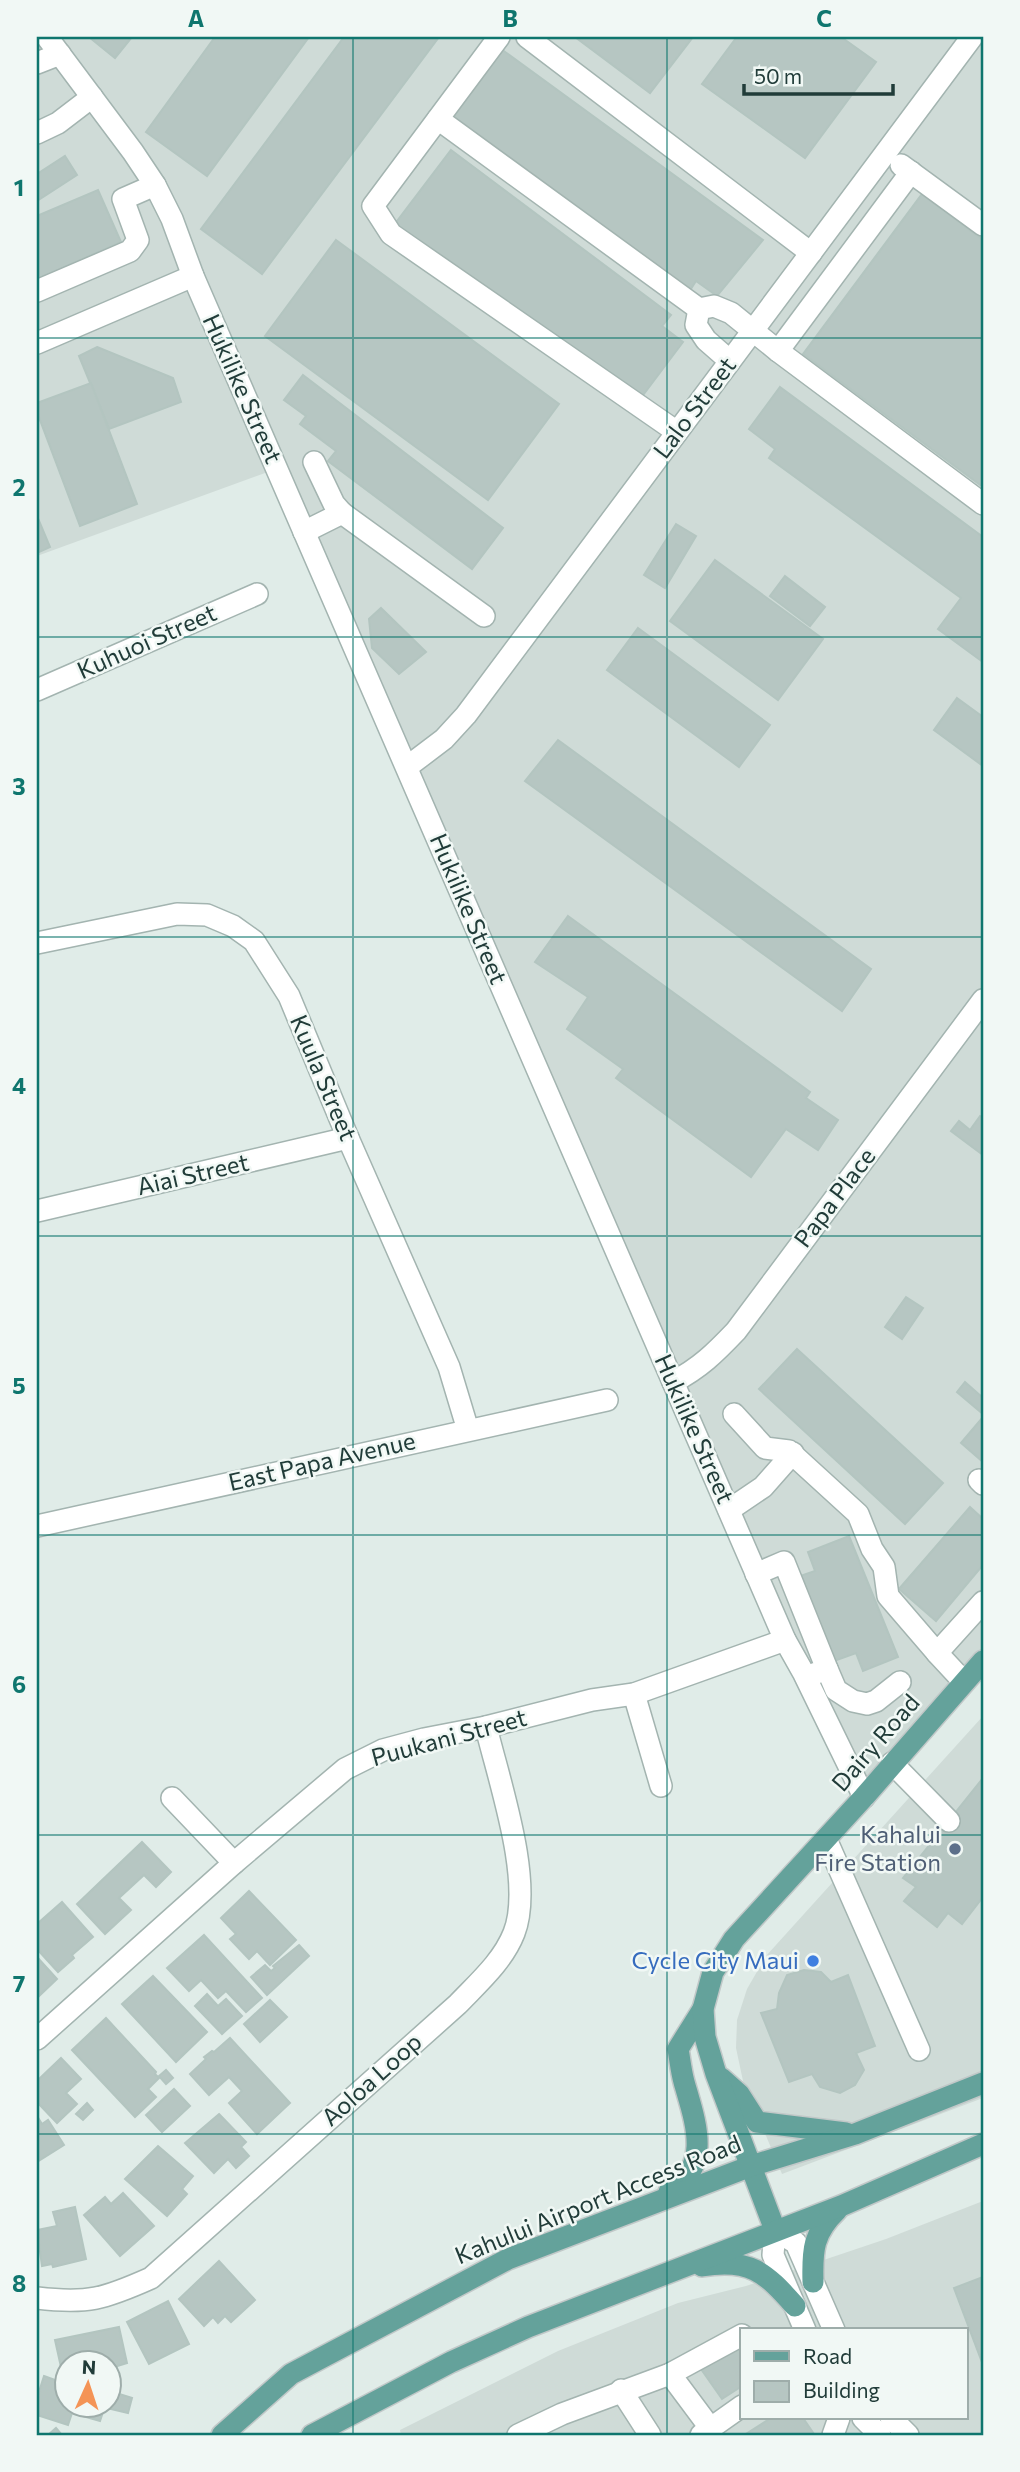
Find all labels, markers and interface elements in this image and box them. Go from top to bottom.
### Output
text: A [188,4,205,32]
text: B [502,4,518,32]
text: C [816,4,832,32]
scale bar [744,52,892,96]
text: 50 m [754,63,802,88]
text: 1 [14,173,24,201]
street label: Hukilike Street [198,309,289,468]
street label: Lalo Street [646,351,741,463]
text: 2 [12,473,26,501]
street label: Kuhuoi Street [72,597,221,684]
text: 3 [12,772,26,800]
street label: Hukilike Street [425,829,514,988]
street label: Kuula Street [285,1010,364,1145]
text: 4 [12,1071,26,1099]
street label: Papa Place [787,1142,881,1253]
street label: Aiai Street [134,1147,252,1200]
street label: Hukilike Street [650,1349,741,1508]
text: 5 [12,1371,26,1399]
street label: East Papa Avenue [225,1425,418,1496]
text: 6 [12,1670,26,1698]
street label: Dairy Road [825,1688,925,1796]
street label: Puukani Street [368,1702,530,1771]
place label: Kahalui Fire Station [814,1819,941,1876]
marker: Kahalui Fire Station [947,1841,963,1857]
place label: Cycle City Maui [631,1945,799,1974]
marker: Cycle City Maui [805,1953,821,1969]
text: 7 [13,1969,25,1997]
street label: Aoloa Loop [315,2026,427,2131]
street label: Kahului Airport Access Road [450,2128,745,2269]
text: 8 [12,2269,26,2297]
legend [740,2328,968,2420]
text: Road [803,2343,852,2368]
north arrow [52,2350,122,2420]
text: N [81,2355,97,2378]
text: Building [803,2377,880,2402]

